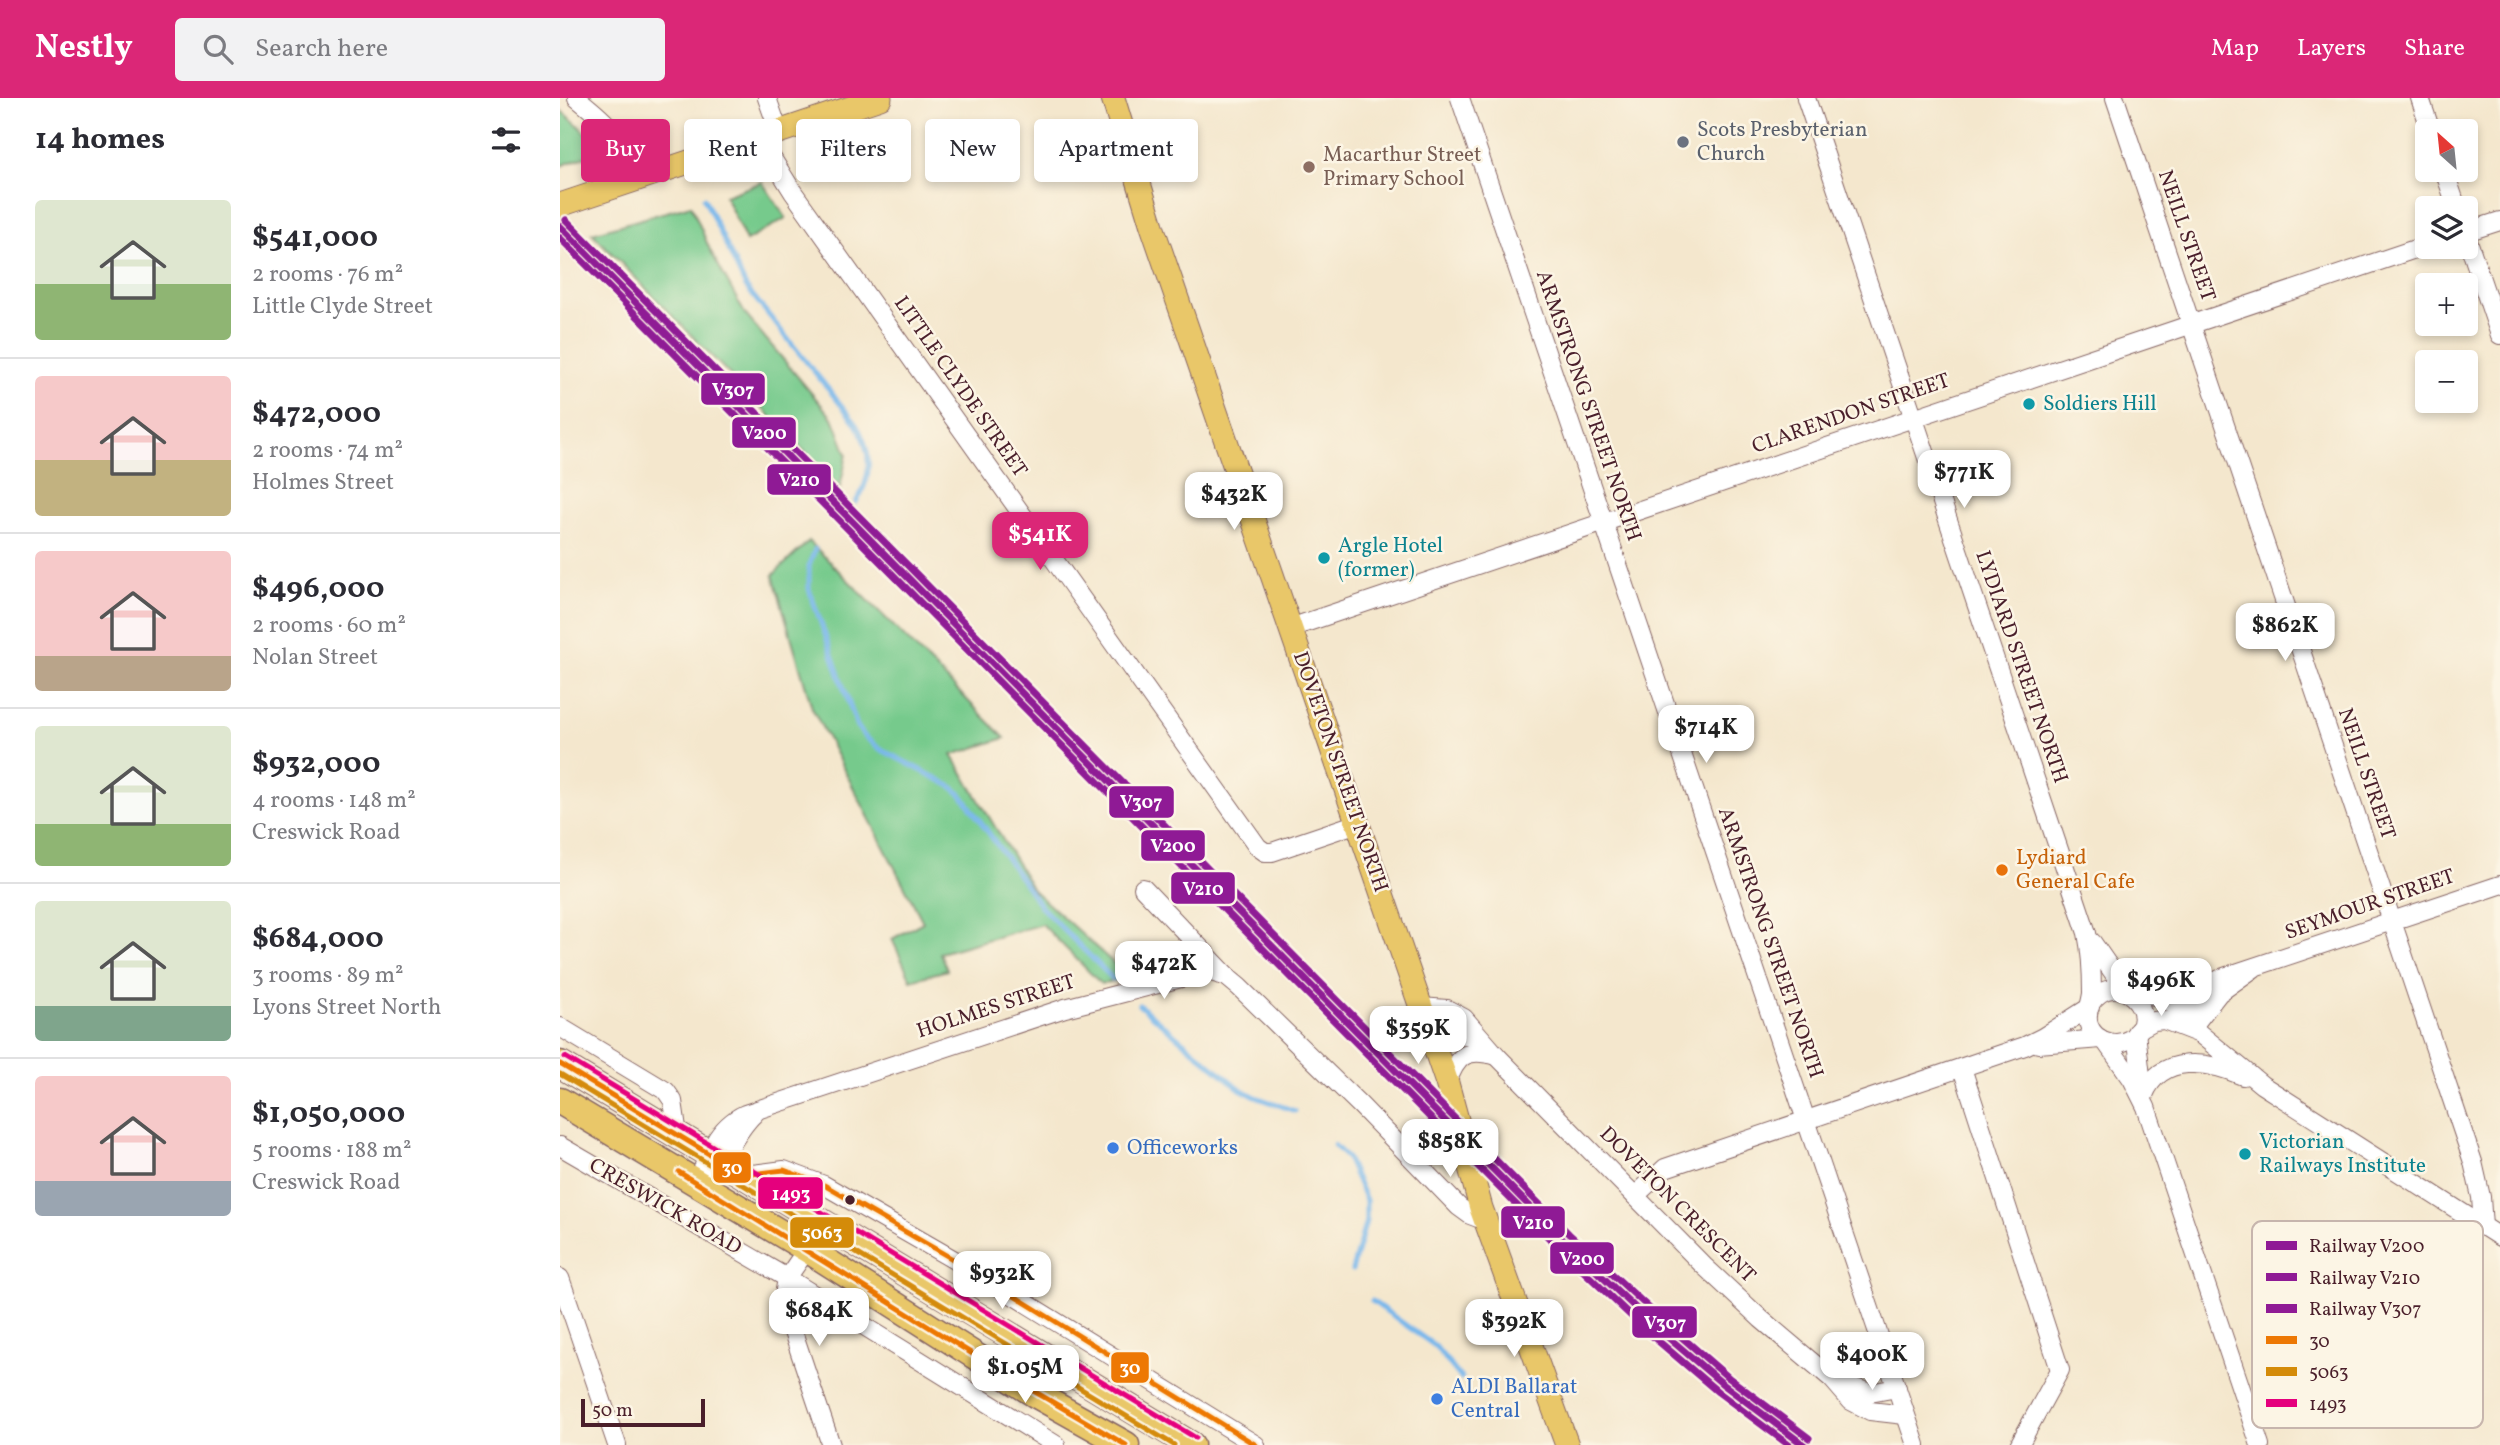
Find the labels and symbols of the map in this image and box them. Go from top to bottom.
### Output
place label: Scots Presbyterian Church [1697,116,1868,169]
north arrow [2415,119,2478,182]
marker: Scots Presbyterian Church [1675,134,1691,150]
place label: Macarthur Street Primary School [1323,141,1481,194]
marker: Macarthur Street Primary School [1301,159,1317,175]
street label: NEILL STREET [2150,166,2222,306]
street label: ARMSTRONG STREET NORTH [1528,267,1648,545]
street label: LITTLE CLYDE STREET [886,291,1034,483]
street label: CLARENDON STREET [1748,367,1954,461]
line badge: V307 [700,372,766,406]
text: V307 [712,378,754,404]
place label: Soldiers Hill [2043,390,2157,419]
marker: Soldiers Hill [2021,396,2037,412]
line badge: V200 [731,416,797,449]
text: V200 [741,421,787,447]
pin: $771K [1915,450,2013,510]
line badge: V210 [766,463,832,496]
text: V210 [778,468,820,494]
pin: $432K [1185,472,1283,532]
pin: $541K [991,512,1089,572]
place label: Argle Hotel (former) [1338,532,1443,585]
street label: LYDIARD STREET NORTH [1967,547,2075,787]
marker: Argle Hotel (former) [1316,550,1332,566]
pin: $862K [2236,603,2334,663]
street label: DOVETON STREET NORTH [1285,648,1395,896]
street label: NEILL STREET [2330,704,2402,844]
pin: $714K [1657,706,1755,765]
line badge: V307 [1108,785,1175,819]
text: V307 [1120,790,1162,816]
street label: ARMSTRONG STREET NORTH [1710,804,1830,1082]
line badge: V200 [1140,829,1206,862]
text: V200 [1150,834,1196,860]
place label: Lydiard General Cafe [2016,844,2135,897]
marker: Lydiard General Cafe [1994,862,2010,878]
street label: SEYMOUR STREET [2281,862,2459,948]
line badge: V210 [1170,871,1236,905]
text: V210 [1182,877,1224,903]
pin: $472K [1115,942,1213,1001]
pin: $496K [2112,958,2210,1018]
street label: HOLMES STREET [913,968,1079,1046]
pin: $359K [1369,1006,1467,1066]
pin: $858K [1401,1119,1499,1179]
street label: DOVETON CRESCENT [1592,1120,1762,1290]
place label: Victorian Railways Institute [2259,1128,2426,1181]
place label: Officeworks [1127,1134,1238,1163]
marker: Officeworks [1105,1140,1121,1156]
marker: Victorian Railways Institute [2237,1146,2253,1162]
street label: CRESWICK ROAD [583,1151,747,1263]
line badge: 30 [712,1151,752,1184]
text: 30 [721,1156,743,1182]
line badge: 1493 [757,1176,824,1210]
text: 1493 [772,1182,810,1208]
unlabelled marker [843,1193,857,1207]
line badge: V210 [1500,1205,1566,1239]
text: V210 [1512,1211,1554,1237]
line badge: 5063 [789,1216,855,1249]
text: 5063 [802,1221,842,1247]
legend [2252,1221,2483,1428]
text: Railway V200 [2309,1234,2424,1260]
line badge: V200 [1549,1241,1615,1275]
text: V200 [1559,1247,1605,1273]
pin: $932K [953,1252,1051,1311]
text: Railway V210 [2309,1266,2420,1292]
pin: $684K [770,1288,868,1348]
text: Railway V307 [2309,1297,2421,1323]
pin: $392K [1465,1300,1563,1359]
line badge: V307 [1631,1305,1698,1339]
text: V307 [1644,1311,1686,1337]
text: 30 [2309,1329,2330,1355]
pin: $400K [1823,1332,1921,1392]
pin: $1.05M [968,1346,1082,1405]
line badge: 30 [1110,1351,1150,1384]
text: 30 [1119,1356,1141,1382]
text: 5063 [2309,1360,2349,1386]
place label: ALDI Ballarat Central [1451,1373,1577,1426]
marker: ALDI Ballarat Central [1429,1391,1445,1407]
text: 1493 [2309,1392,2346,1418]
scale bar [581,1396,705,1428]

